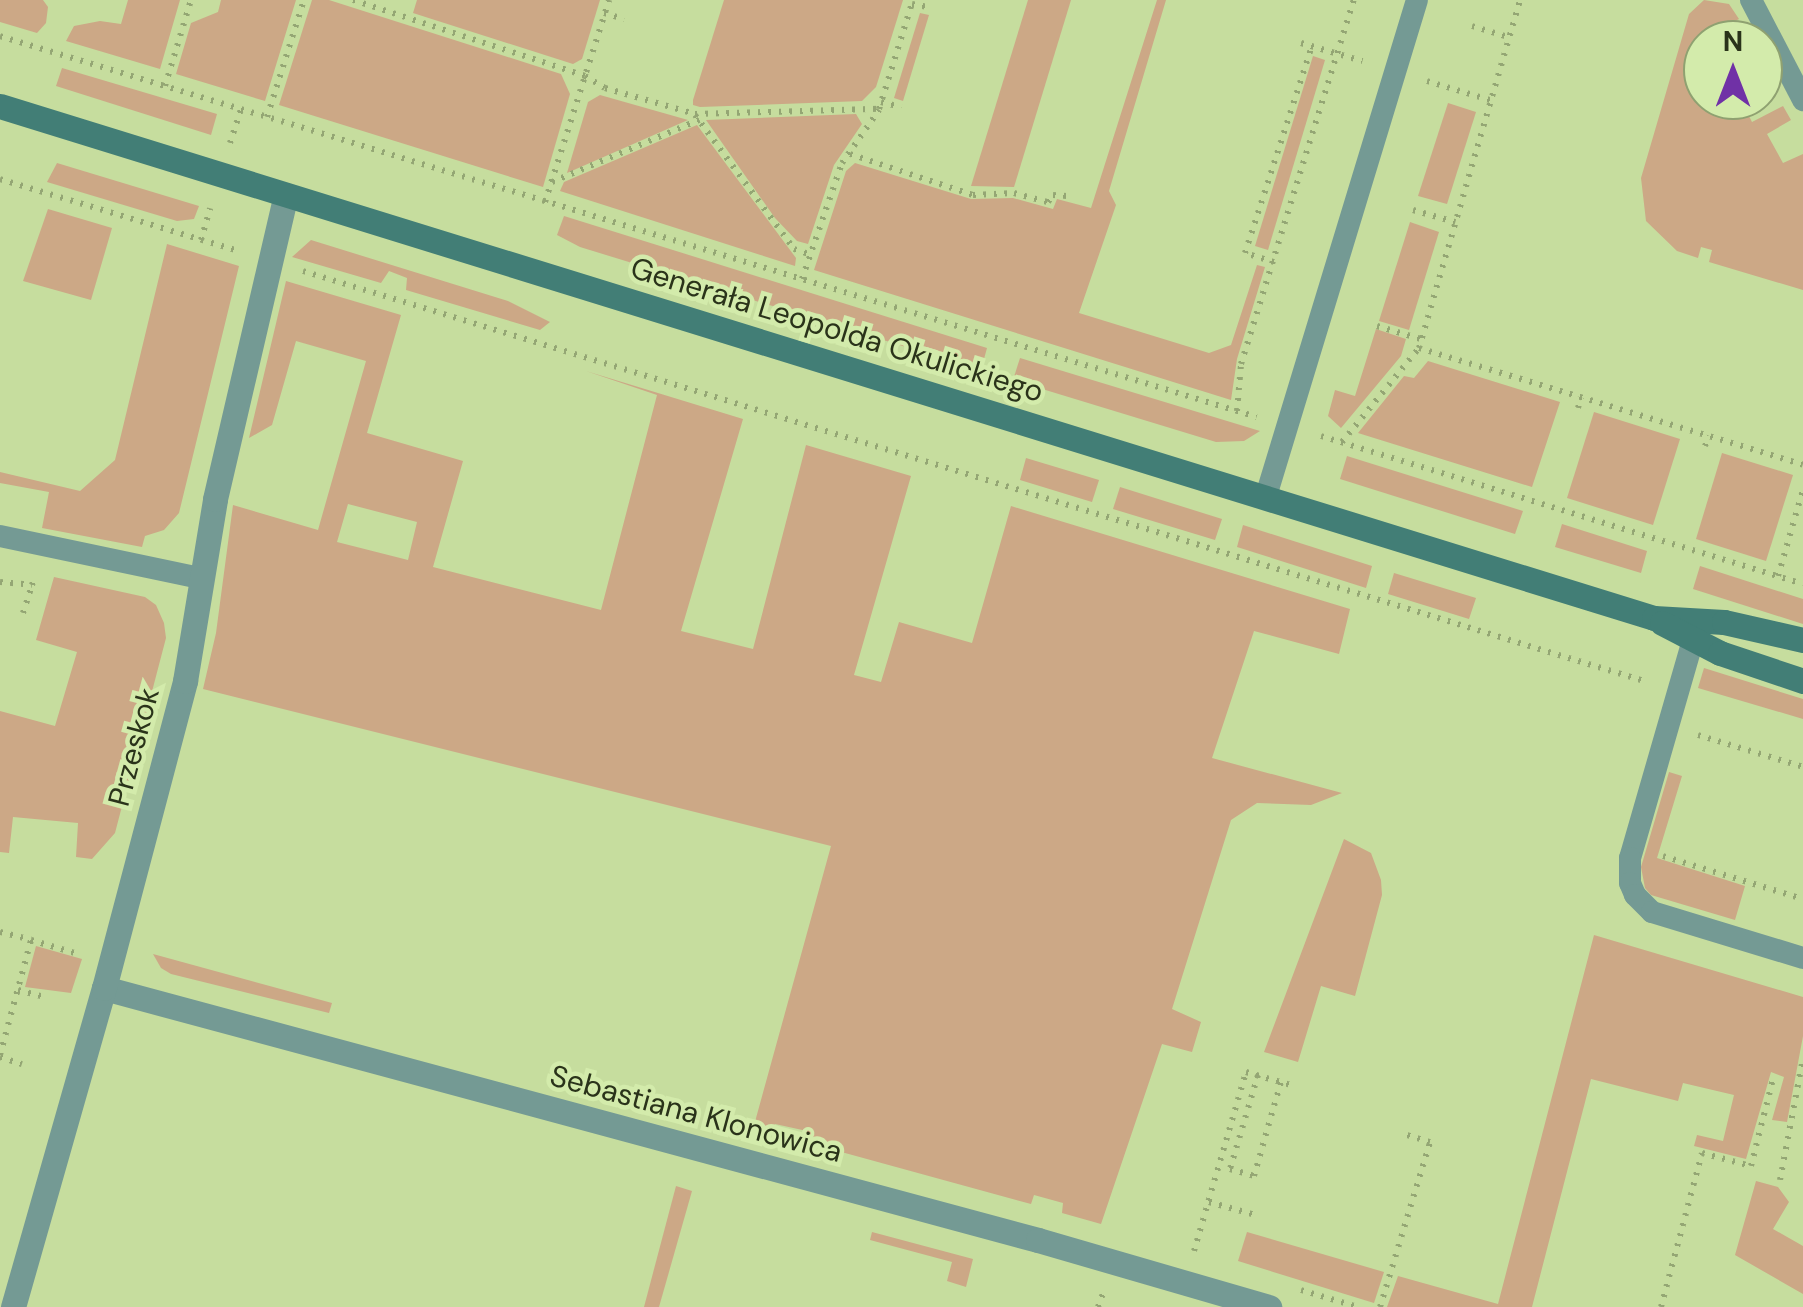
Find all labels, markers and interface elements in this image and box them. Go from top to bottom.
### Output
north arrow [1683,20,1783,120]
text: N [1723,23,1743,60]
street label: Generała Leopolda Okulickiego [626,250,1048,410]
street label: Przeskok [101,684,167,810]
street label: Sebastiana Klonowica [546,1058,846,1170]

